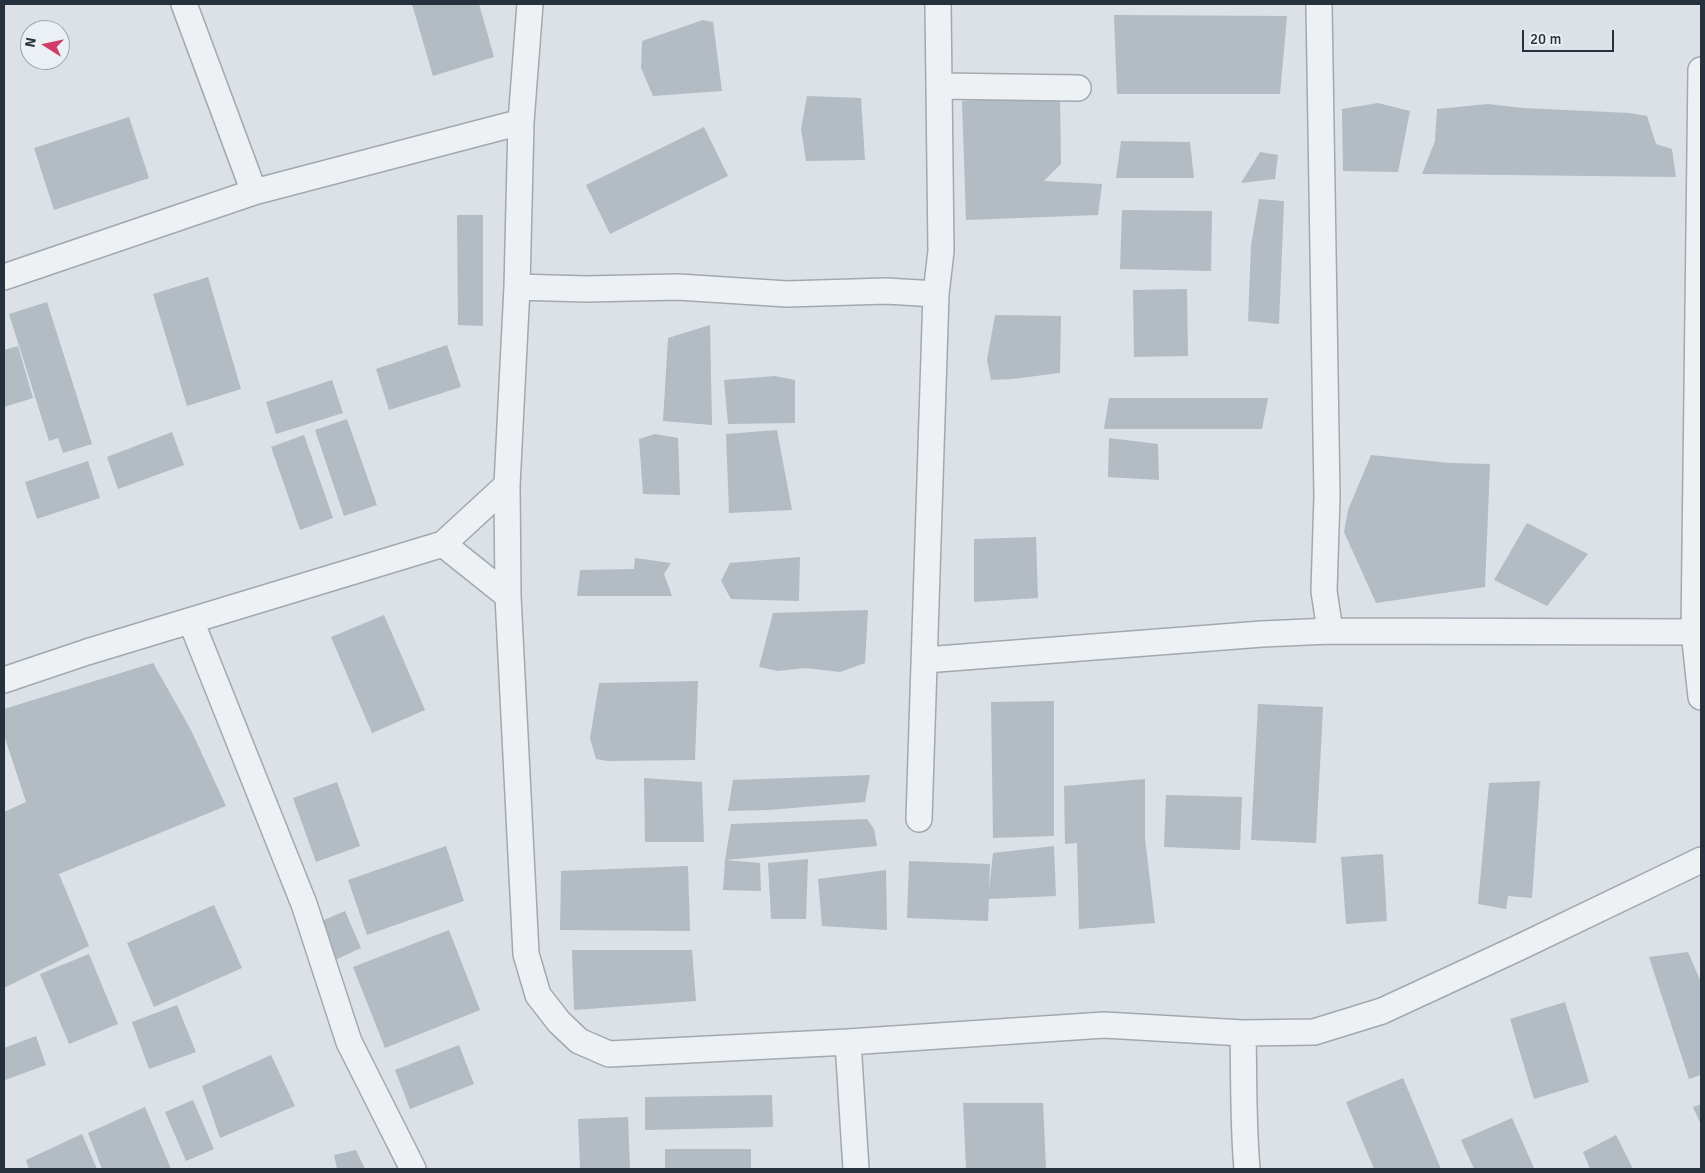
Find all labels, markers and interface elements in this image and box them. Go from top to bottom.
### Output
north arrow [20,20,70,70]
scale bar [1525,20,1618,52]
text: 20 m [1530,30,1561,48]
text: N [22,36,40,49]

